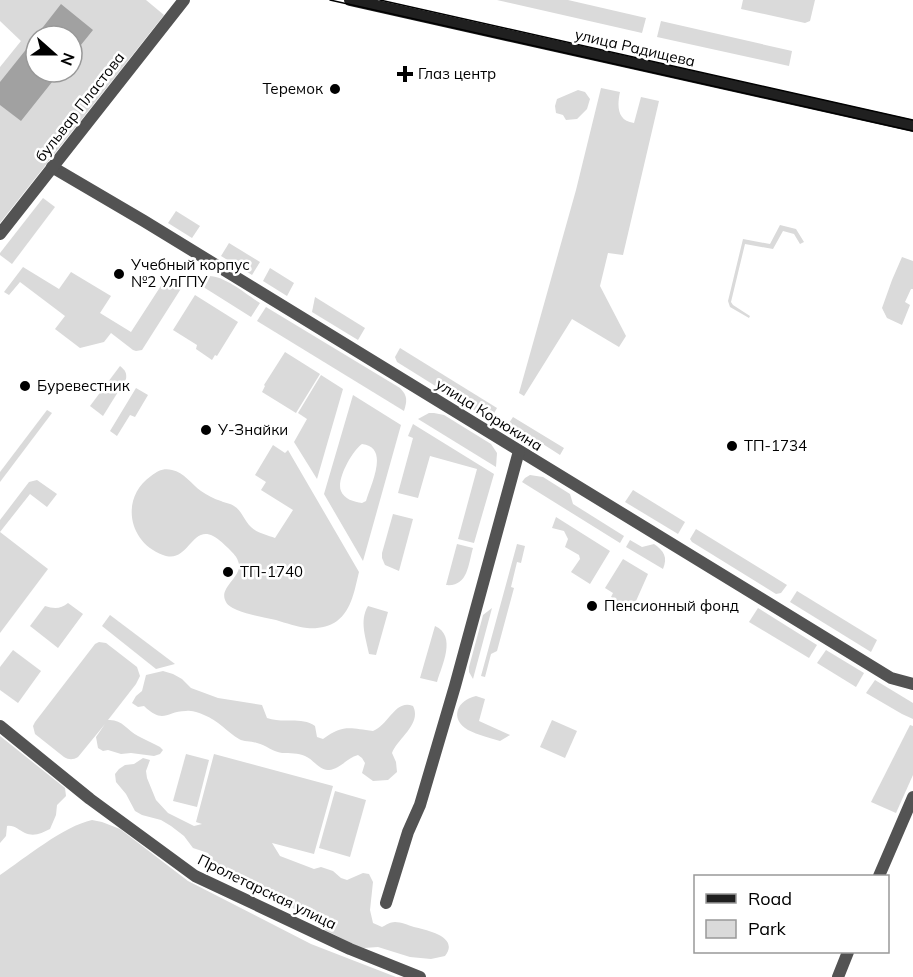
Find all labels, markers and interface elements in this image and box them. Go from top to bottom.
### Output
north arrow [24,24,84,84]
street label: улица Радищева [573,24,697,71]
street label: бульвар Пластова [31,48,128,165]
text: N [57,50,80,69]
place label: Глаз центр [418,64,496,83]
marker: Глаз центр [396,65,414,83]
place label: Теремок [262,79,324,98]
marker: Теремок [328,82,342,96]
place label: Учебный корпус №2 УлГПУ [130,255,250,291]
marker: Учебный корпус №2 УлГПУ [112,267,126,281]
street label: улица Корюкина [432,374,546,455]
place label: Буревестник [37,376,131,395]
marker: Буревестник [18,379,32,393]
place label: У-Знайки [217,420,288,439]
marker: У-Знайки [199,423,213,437]
place label: ТП-1734 [744,436,807,455]
marker: ТП-1734 [725,439,739,453]
place label: ТП-1740 [240,562,303,581]
marker: ТП-1740 [221,565,235,579]
place label: Пенсионный фонд [604,596,739,615]
marker: Пенсионный фонд [585,599,599,613]
street label: Пролетарская улица [195,850,340,933]
legend [694,875,889,953]
text: Road [748,887,792,910]
text: Park [748,917,787,940]

